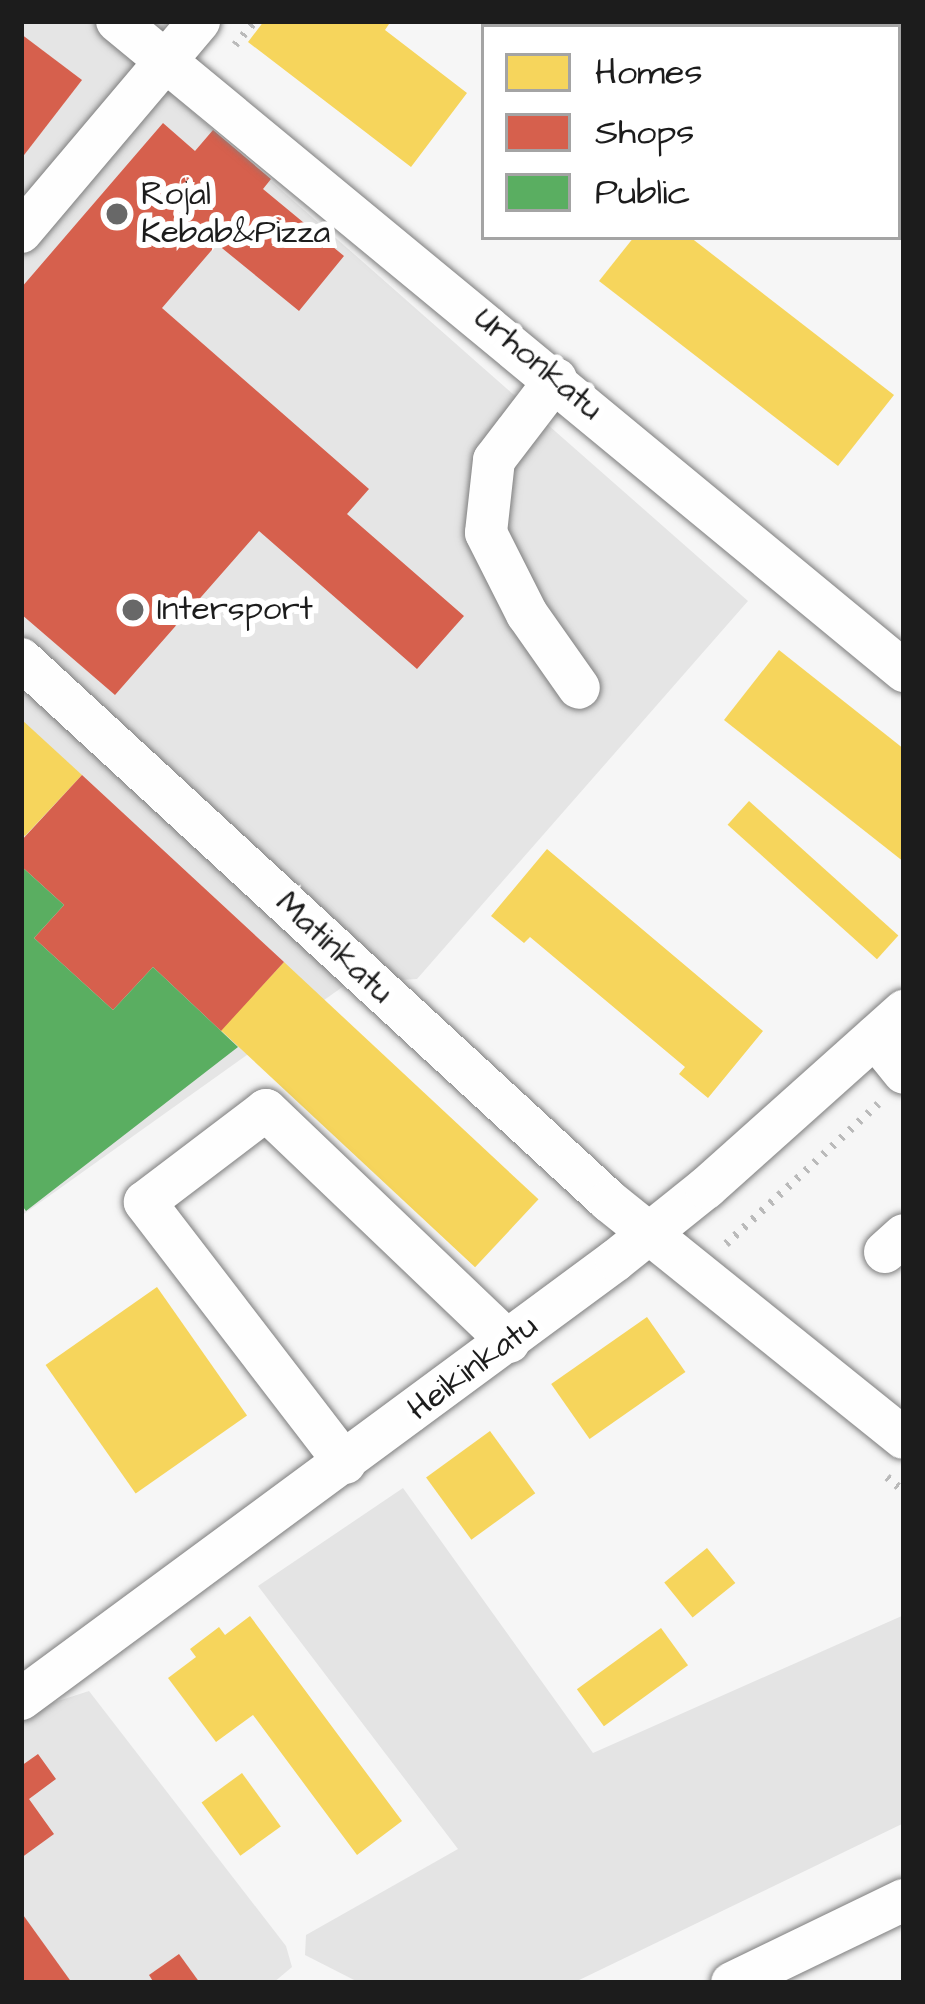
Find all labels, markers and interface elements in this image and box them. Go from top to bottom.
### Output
legend [481,24,901,240]
text: Homes [595,47,703,98]
text: Shops [595,107,694,158]
text: Public [595,167,690,218]
place label: Rojal Kebab&Pizza [141,175,330,253]
marker: Rojal Kebab&Pizza [104,201,130,227]
street label: Urhonkatu [466,299,610,429]
place label: Intersport [157,590,313,630]
marker: Intersport [120,597,146,623]
street label: Matinkatu [267,884,401,1012]
street label: Heikinkatu [400,1307,546,1429]

